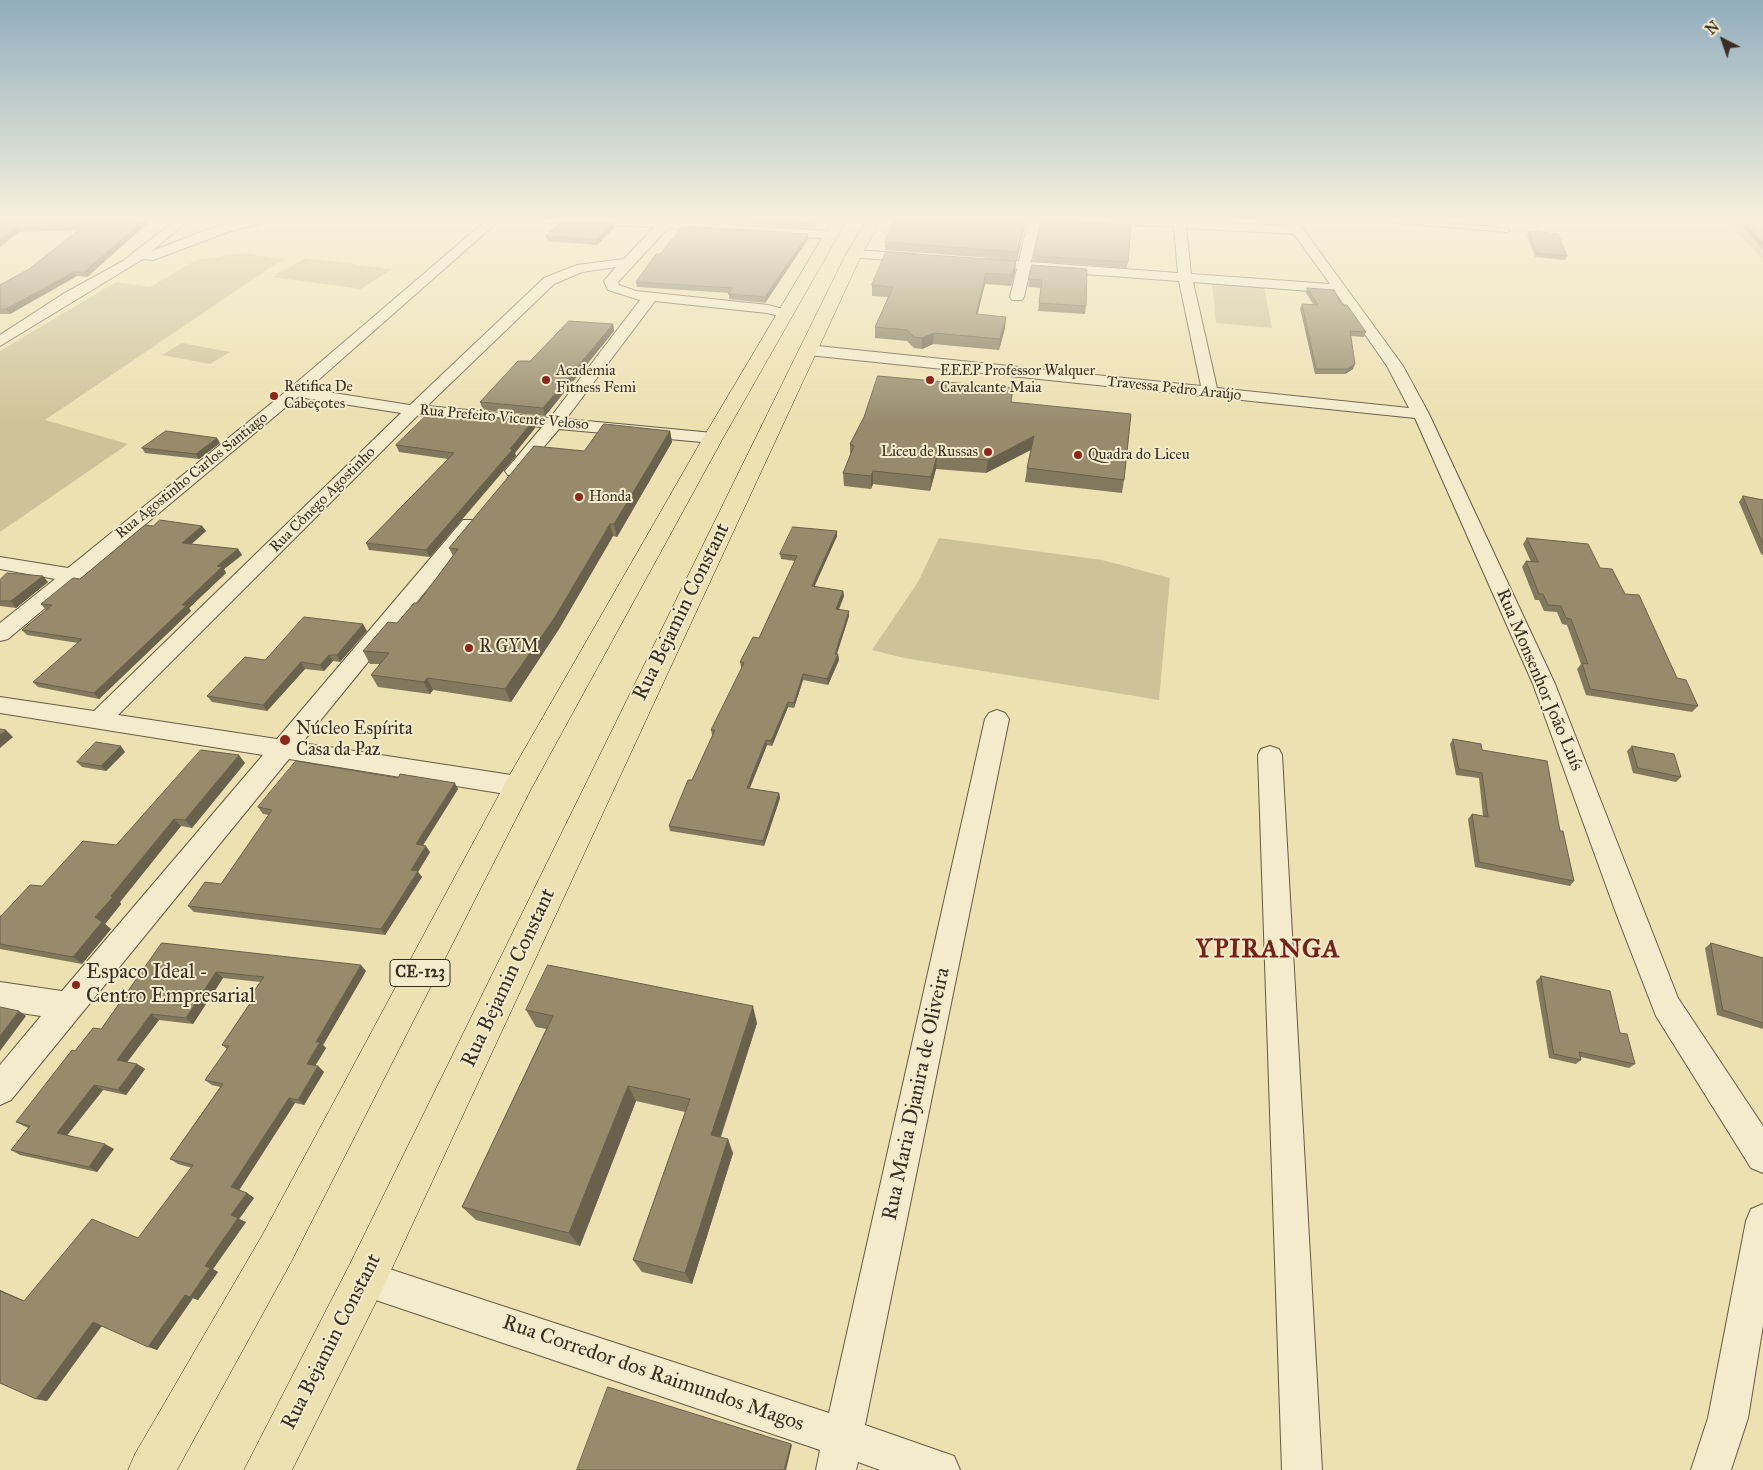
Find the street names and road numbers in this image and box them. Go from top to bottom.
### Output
street label: Travessa Pedro Araújo [1106,373,1242,405]
street label: Rua Prefeito Vicente Veloso [419,402,589,434]
street label: Rua Agostinho Carlos Santiago [112,409,272,543]
street label: Rua Cônego Agostinho [266,443,380,557]
street label: Rua Bejamin Constant [628,519,736,705]
street label: Rua Monsenhor João Luís [1491,586,1587,774]
street label: Rua Bejamin Constant [457,885,561,1071]
road number: CE-123 [390,960,450,986]
street label: Rua Maria Djanira de Oliveira [878,965,956,1223]
street label: Rua Bejamin Constant [277,1250,387,1434]
street label: Rua Corredor dos Raimundos Magos [499,1310,807,1438]

